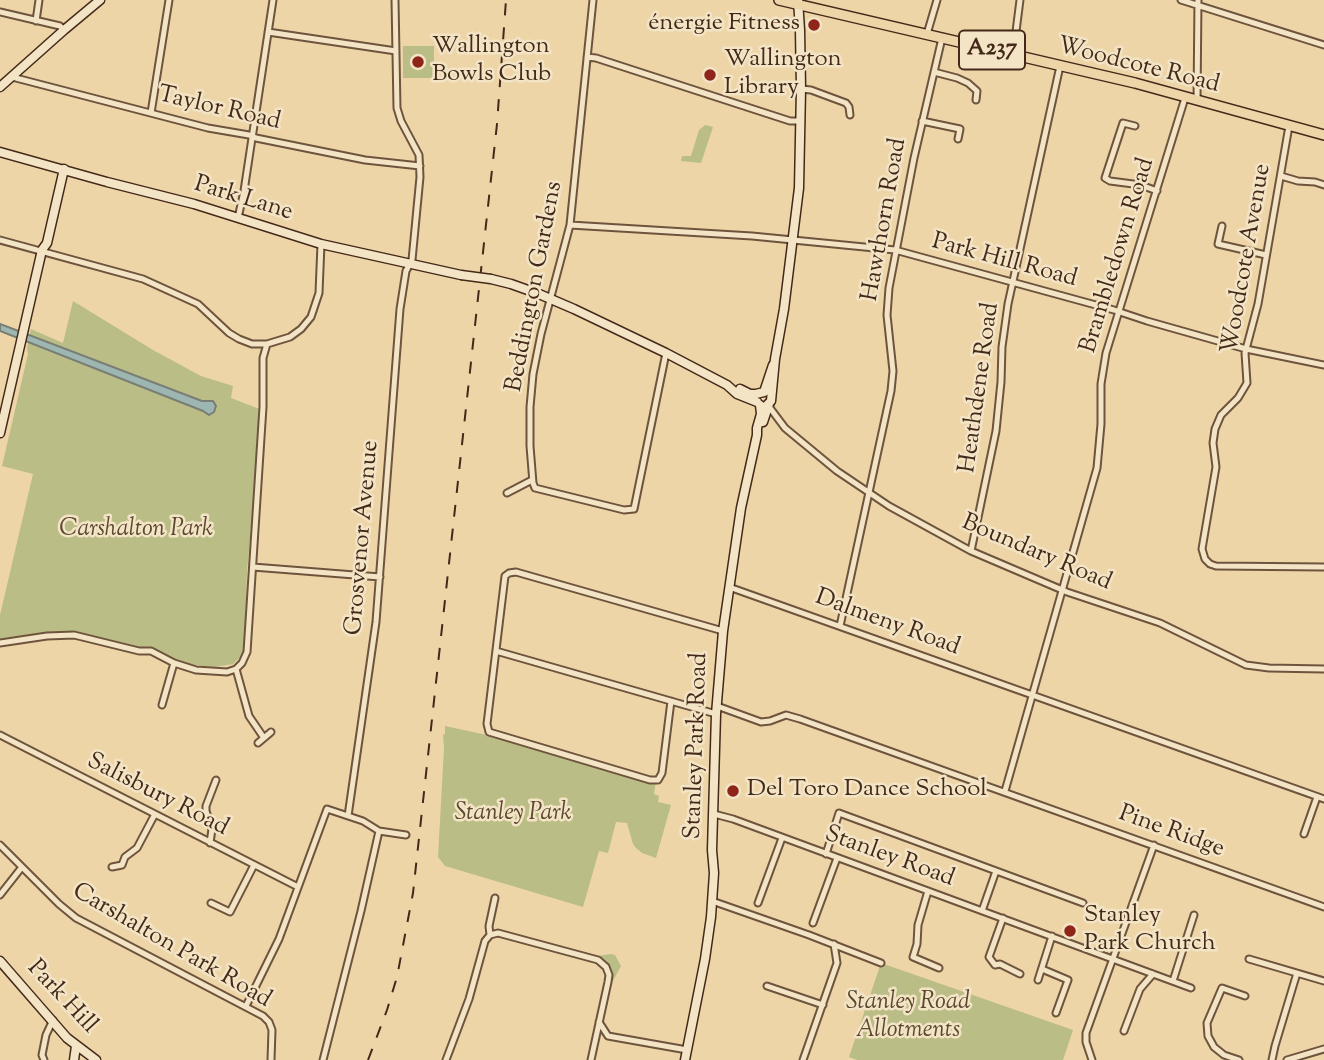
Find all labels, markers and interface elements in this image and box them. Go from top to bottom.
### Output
place label: énergie Fitness [648,11,800,39]
marker: énergie Fitness [806,17,822,33]
road number: A237 [959,31,1025,70]
street label: Woodcote Road [1054,33,1222,101]
place label: Wallington Bowls Club [432,34,551,90]
place label: Wallington Library [724,47,842,103]
marker: Wallington Bowls Club [410,54,426,70]
marker: Wallington Library [702,67,718,83]
street label: Taylor Road [155,82,283,138]
street label: Hawthorn Road [857,136,915,304]
street label: Brambledown Road [1076,155,1162,357]
street label: Woodcote Avenue [1217,162,1279,356]
street label: Park Lane [190,171,296,229]
street label: Beddington Gardens [501,179,571,395]
street label: Park Hill Road [928,229,1080,295]
street label: Heathdene Road [955,301,1007,475]
street label: Grosvenor Avenue [341,439,387,637]
street label: Boundary Road [957,509,1115,599]
park label: Carshalton Park [59,517,213,545]
street label: Dalmeny Road [811,584,963,664]
street label: Stanley Park Road [680,652,716,840]
street label: Salisbury Road [81,748,233,844]
place label: Del Toro Dance School [747,777,987,805]
marker: Del Toro Dance School [725,783,741,799]
park label: Stanley Park [455,801,571,829]
street label: Pine Ridge [1114,801,1228,865]
street label: Stanley Road [820,821,958,895]
street label: Carshalton Park Road [66,878,276,1016]
place label: Stanley Park Church [1084,903,1216,959]
marker: Stanley Park Church [1062,923,1078,939]
street label: Park Hill [20,955,102,1041]
park label: Stanley Road Allotments [846,990,970,1046]

